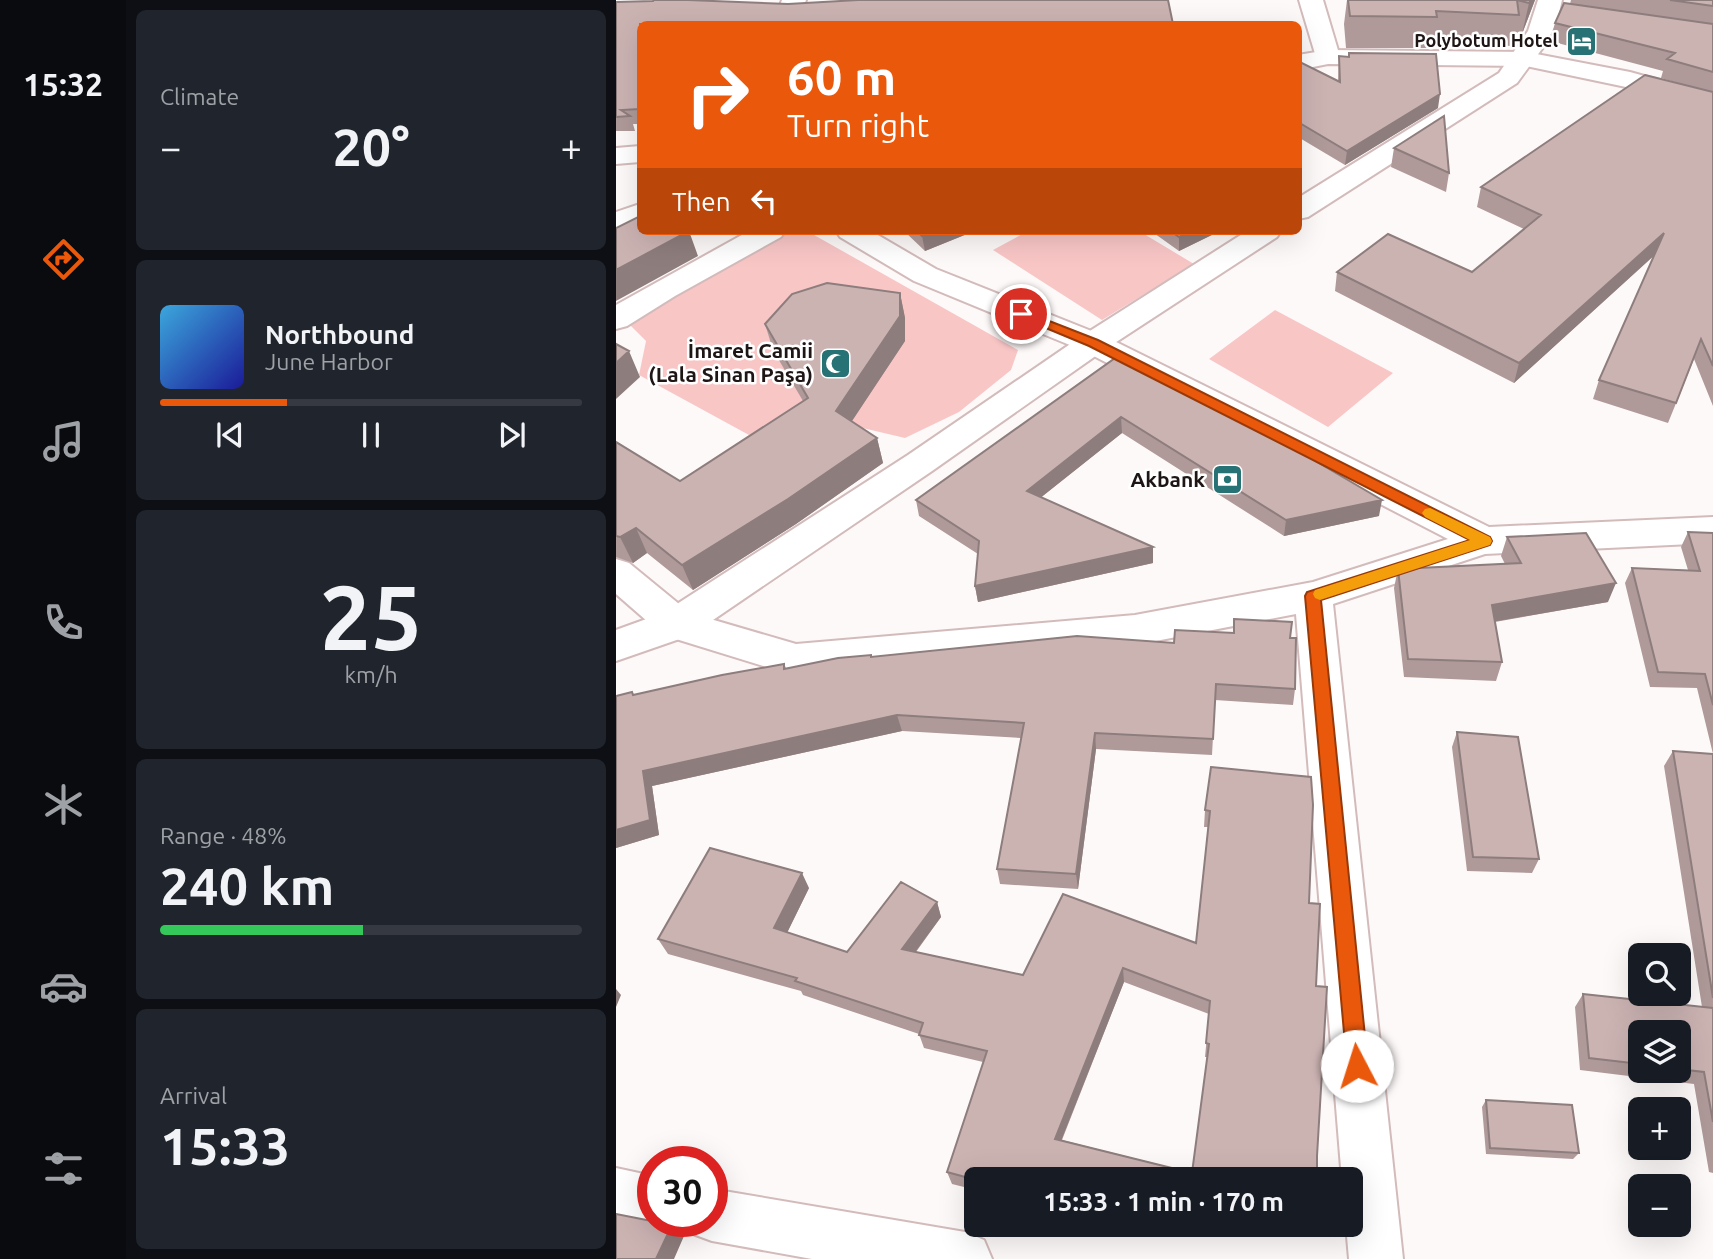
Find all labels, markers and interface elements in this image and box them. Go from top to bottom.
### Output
hotel icon: Polybotum Hotel [1564,24,1598,58]
place label: Polybotum Hotel [1414,30,1559,50]
icon: right [672,49,763,140]
text: 60 m [787,49,896,104]
text: 15:32 [23,66,103,102]
text: Climate [160,84,239,109]
text: Turn right [787,107,929,143]
text: 20° [332,118,410,176]
text: − [160,126,181,168]
text: + [561,126,582,168]
icon: left [745,182,783,220]
text: Then [672,187,731,216]
icon: directions [39,235,88,284]
pin [991,284,1051,344]
icon: arrive [1002,295,1040,333]
text: Northbound [265,320,414,349]
place label: İmaret Camii (Lala Sinan Paşa) [648,338,813,386]
mosque icon: İmaret Camii (Lala Sinan Paşa) [819,346,853,380]
text: June Harbor [265,349,393,374]
icon: previous [211,416,249,454]
icon: pause [352,416,390,454]
icon: next [493,416,531,454]
icon: music [39,417,88,466]
bank icon: Akbank [1211,463,1245,497]
place label: Akbank [1130,467,1205,491]
text: 25 [320,565,422,667]
icon: phone [39,598,88,647]
text: km/h [344,662,398,687]
icon: climate [39,780,88,829]
text: Range · 48% [160,823,287,848]
text: 240 km [160,857,334,915]
map controls [1628,943,1691,1237]
button: search [1628,943,1691,1006]
icon: car [39,962,88,1011]
button: layers [1628,1020,1691,1083]
position arrow [1320,1029,1394,1103]
text: Arrival [160,1083,227,1108]
button: + [1628,1097,1691,1160]
text: 15:33 [160,1117,290,1175]
icon: filters [39,1144,88,1193]
speed limit sign: 30 [637,1146,728,1237]
button: − [1628,1174,1691,1237]
text: 15:33 · 1 min · 170 m [1043,1187,1284,1216]

